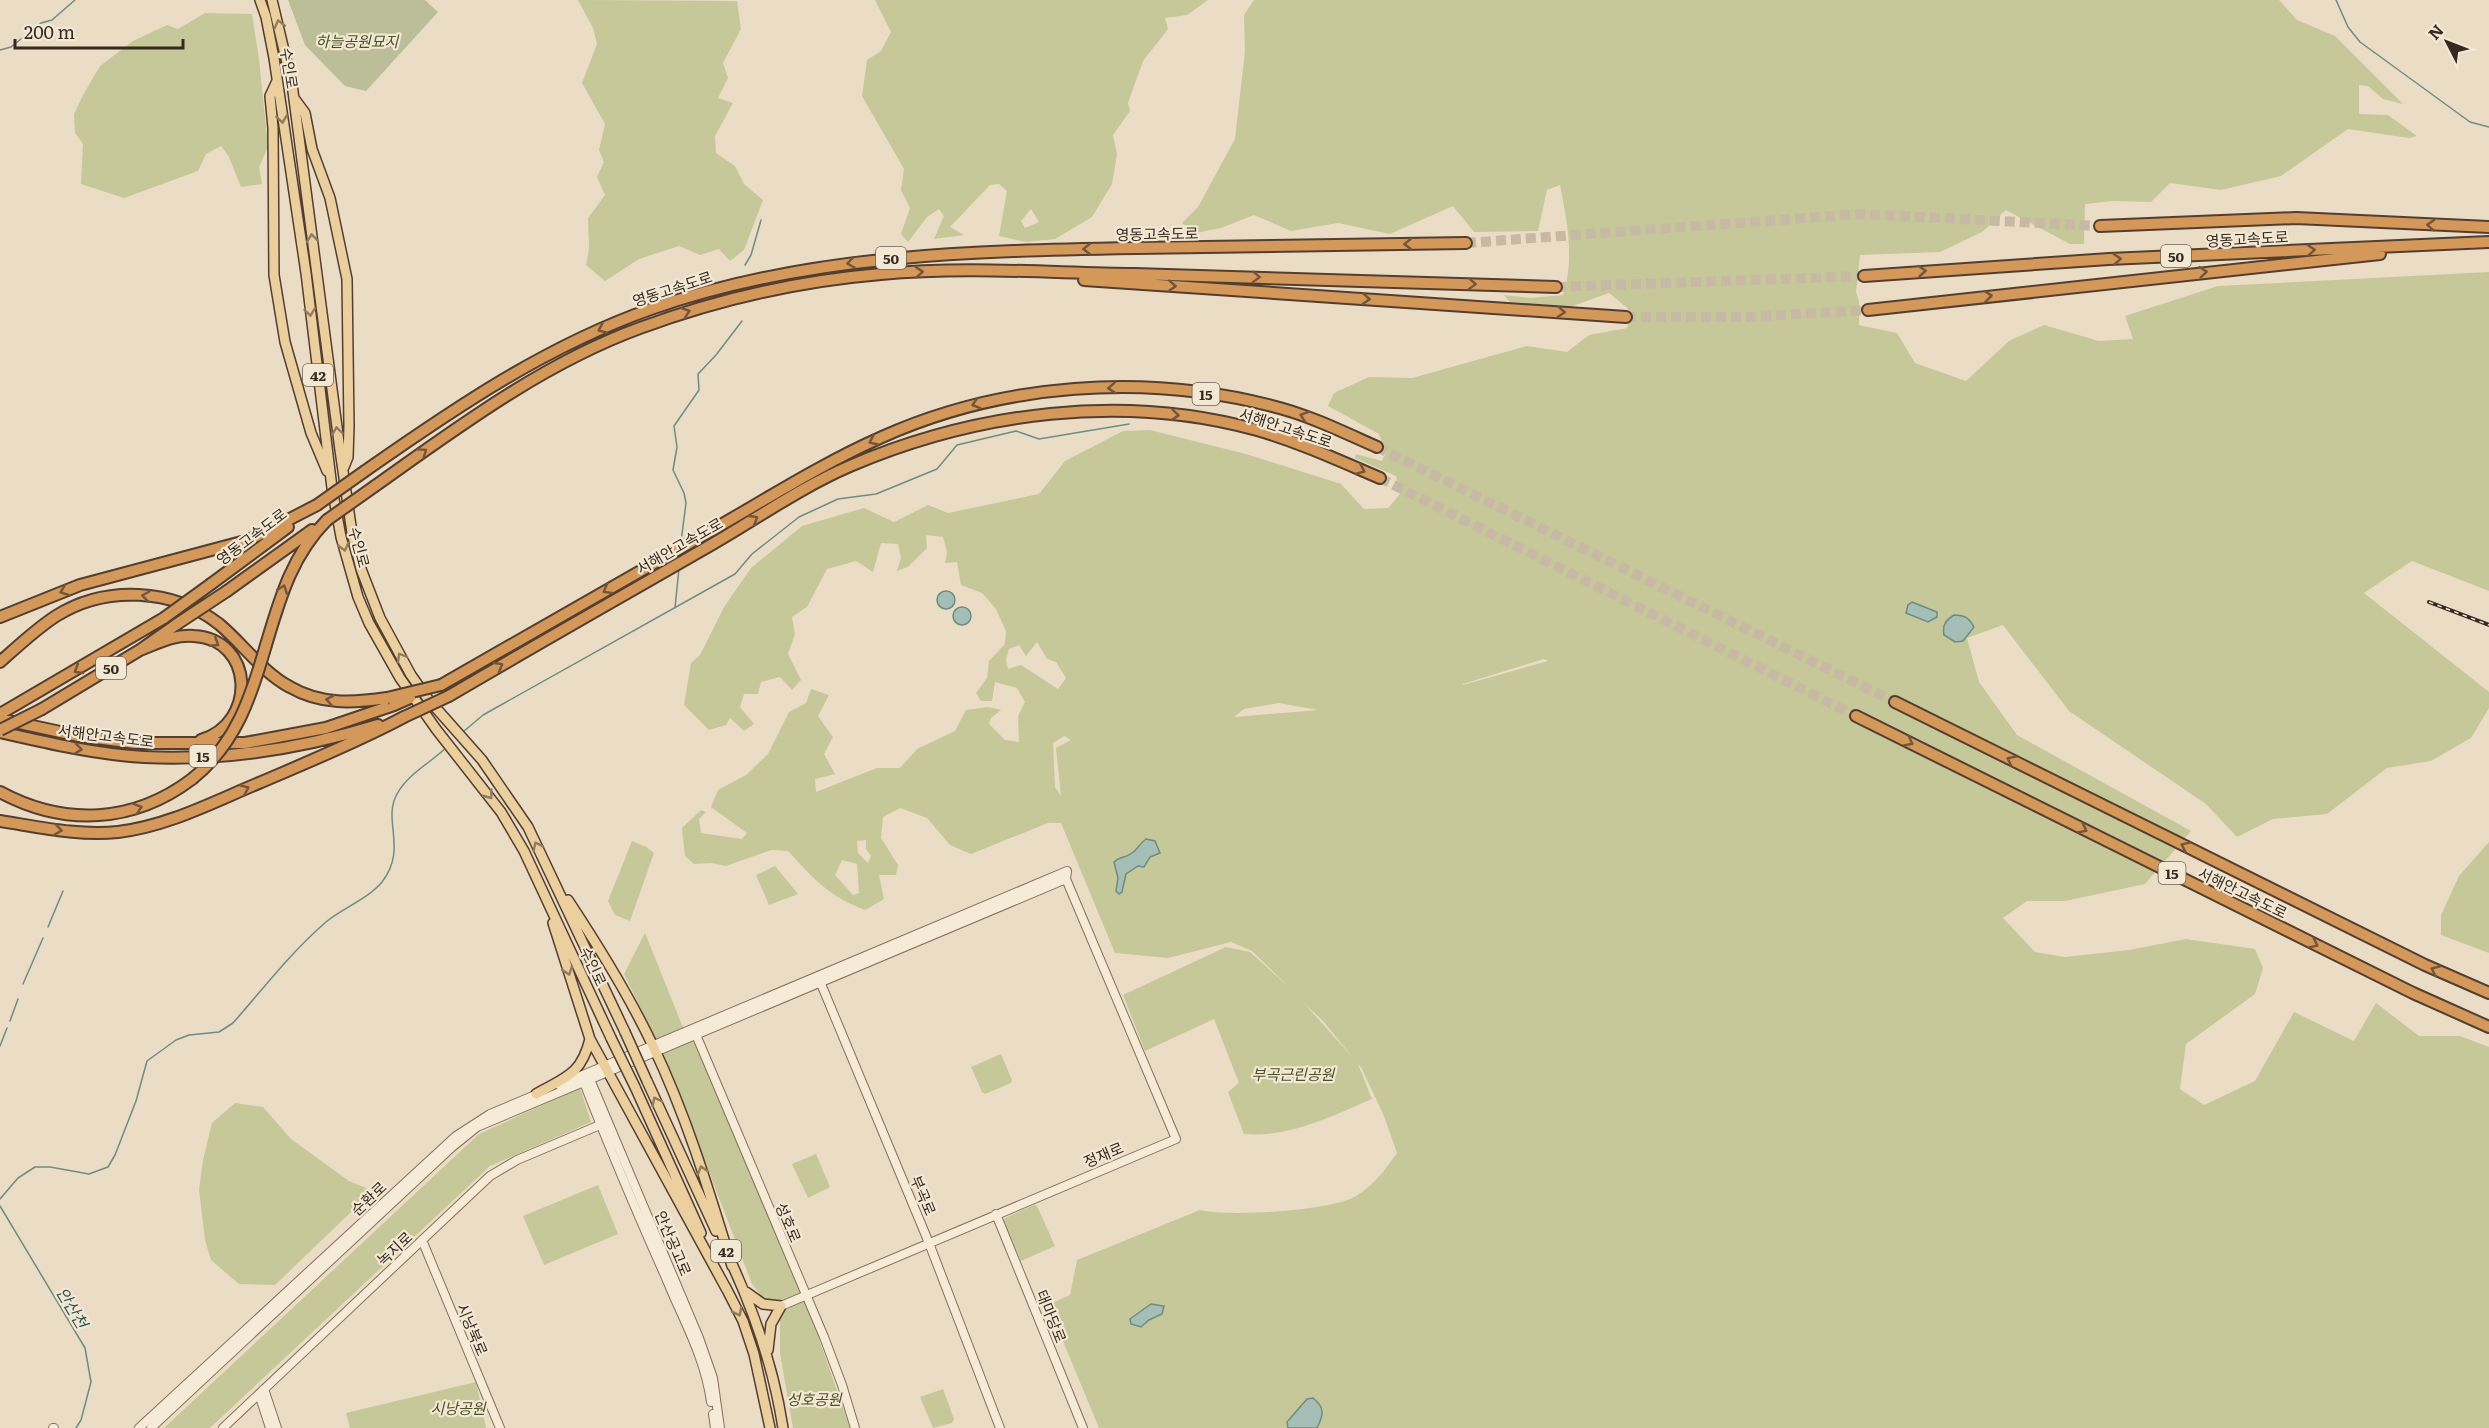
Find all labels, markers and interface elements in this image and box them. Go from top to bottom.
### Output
scale bar [15,12,183,50]
north arrow [2417,12,2477,72]
text: 200 m [24,18,75,45]
text: N [2422,18,2449,44]
one-way arrow [273,19,286,29]
park label: 하늘공원묘지 [316,29,400,52]
street label: 수인로 [275,46,305,90]
one-way arrow [276,115,288,124]
one-way arrow [2426,218,2435,231]
street label: 영동고속도로 [1115,221,1199,245]
street label: 영동고속도로 [2205,224,2289,252]
one-way arrow [306,233,318,242]
one-way arrow [1403,237,1412,250]
one-way arrow [1082,243,1091,255]
one-way arrow [2307,244,2316,257]
road number: 50 [2161,245,2191,267]
road number: 50 [876,247,906,269]
one-way arrow [2112,252,2121,265]
one-way arrow [846,257,855,269]
street label: 영동고속도로 [629,264,715,312]
one-way arrow [915,265,924,278]
one-way arrow [1917,265,1926,278]
one-way arrow [2198,266,2208,279]
one-way arrow [1252,271,1261,283]
one-way arrow [1467,278,1476,291]
one-way arrow [1167,279,1176,292]
one-way arrow [1984,290,1993,303]
one-way arrow [1362,292,1371,305]
one-way arrow [1556,306,1565,319]
one-way arrow [681,307,691,320]
one-way arrow [304,308,316,317]
one-way arrow [598,322,609,334]
road number: 42 [303,364,333,386]
one-way arrow [1107,381,1116,394]
road number: 15 [1192,383,1220,405]
one-way arrow [971,397,982,409]
street label: 서해안고속도로 [1237,401,1335,453]
one-way arrow [1171,408,1180,421]
one-way arrow [1299,411,1310,424]
one-way arrow [332,426,344,435]
one-way arrow [868,433,879,445]
one-way arrow [416,448,427,459]
one-way arrow [1355,463,1366,475]
street label: 영동고속도로 [211,502,291,570]
street label: 서해안고속도로 [631,511,727,579]
one-way arrow [748,515,758,527]
street label: 수인로 [344,524,376,570]
one-way arrow [337,541,349,551]
one-way arrow [603,583,613,594]
one-way arrow [59,584,70,597]
one-way arrow [276,584,289,594]
one-way arrow [142,590,151,602]
one-way arrow [209,636,219,648]
one-way arrow [397,653,408,663]
road number: 50 [96,657,126,679]
one-way arrow [493,662,503,674]
one-way arrow [74,663,84,674]
one-way arrow [325,694,335,707]
street label: 서해안고속도로 [57,718,155,752]
one-way arrow [1902,734,1913,746]
one-way arrow [73,743,82,755]
road number: 15 [190,745,216,767]
one-way arrow [2006,755,2017,767]
one-way arrow [239,784,250,796]
one-way arrow [482,789,493,800]
one-way arrow [132,803,143,816]
one-way arrow [2077,822,2087,833]
one-way arrow [53,823,62,836]
one-way arrow [533,842,544,853]
one-way arrow [2181,842,2192,854]
street label: 서해안고속도로 [2195,860,2291,924]
road number: 15 [2158,862,2186,884]
one-way arrow [2308,937,2318,948]
street label: 수인로 [575,942,613,990]
one-way arrow [561,965,574,976]
one-way arrow [2431,965,2442,977]
park label: 부곡근린공원 [1252,1062,1336,1085]
one-way arrow [652,1096,664,1107]
street label: 정재로 [1079,1135,1127,1173]
one-way arrow [697,1165,709,1176]
street label: 부곡로 [905,1171,943,1219]
street label: 순환로 [345,1175,391,1221]
street label: 성호로 [770,1198,808,1246]
street label: 안산공고로 [650,1207,698,1279]
street label: 녹지로 [371,1225,417,1271]
road number: 42 [711,1240,741,1262]
water label: 안산천 [51,1282,96,1334]
street label: 태마당로 [1031,1286,1073,1346]
street label: 시낭북로 [452,1299,494,1359]
one-way arrow [731,1306,743,1317]
park label: 성호공원 [786,1387,843,1410]
park label: 시낭공원 [430,1396,487,1419]

